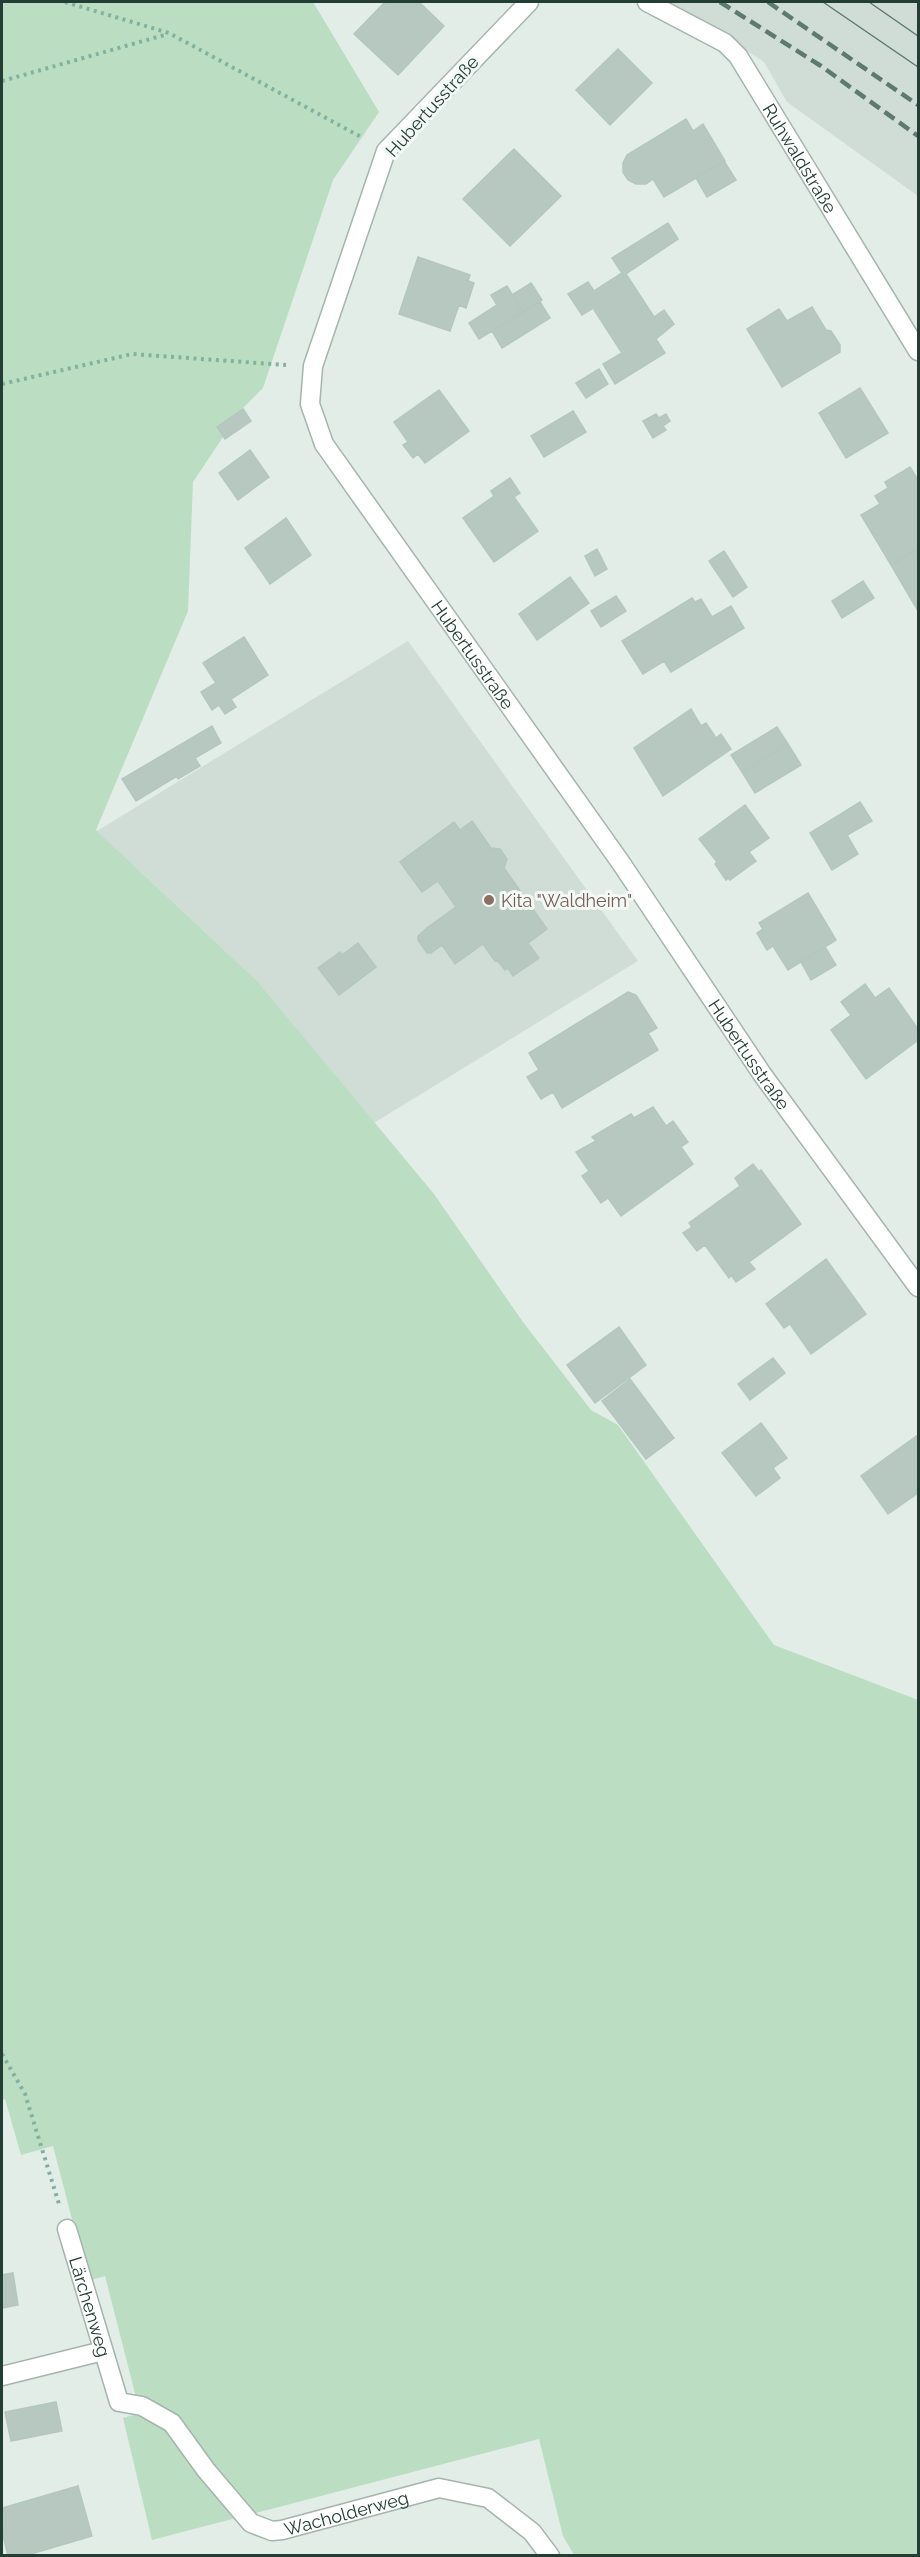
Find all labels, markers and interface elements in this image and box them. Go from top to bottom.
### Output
street label: Hubertusstraße [381,51,483,161]
street label: Ruhwaldstraße [759,99,842,217]
street label: Hubertusstraße [427,596,519,713]
place label: Kita "Waldheim" [501,890,632,911]
marker: Kita "Waldheim" [482,893,496,907]
street label: Hubertusstraße [704,995,795,1114]
street label: Lärchenweg [65,2254,115,2359]
street label: Wacholderweg [282,2486,411,2539]

